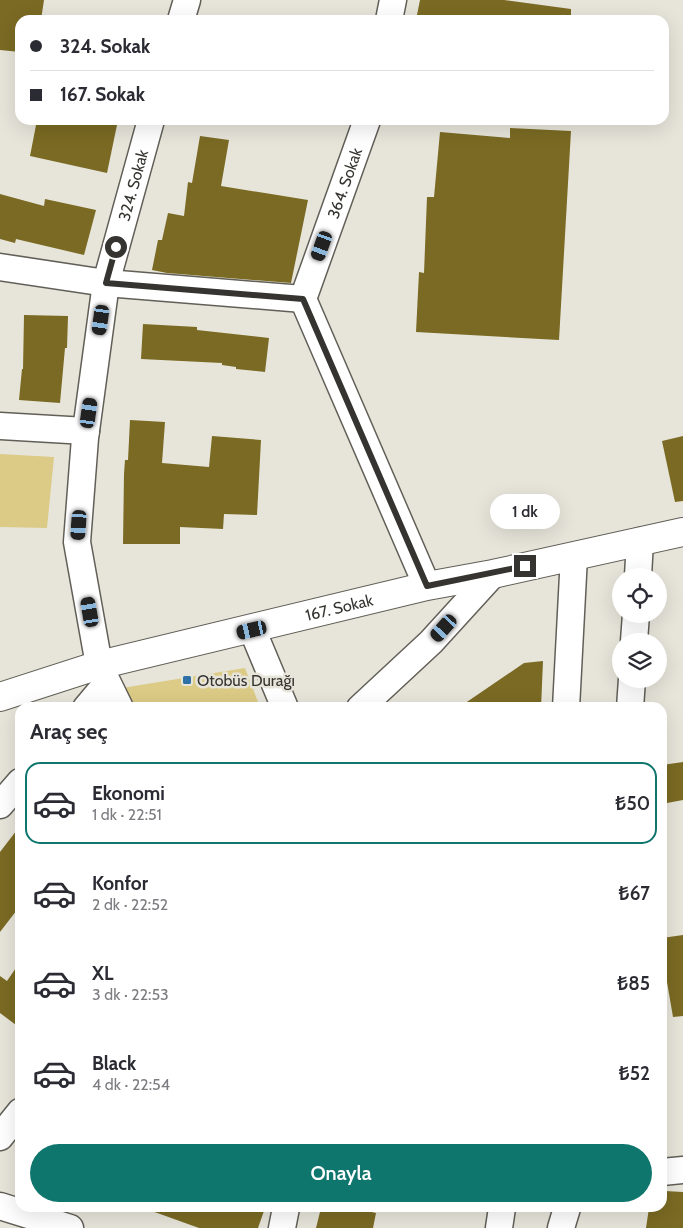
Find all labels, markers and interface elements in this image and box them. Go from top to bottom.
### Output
text: 324. Sokak [60,35,150,58]
text: 167. Sokak [60,83,145,106]
street label: 364. Sokak [323,144,366,221]
street label: 324. Sokak [114,147,152,223]
car [309,229,334,263]
route start [105,236,127,258]
car [91,304,110,336]
car [79,397,98,429]
callout: 1 dk [490,494,560,528]
text: 1 dk [512,502,538,521]
car [70,510,87,540]
route end [514,555,536,577]
map controls [612,568,667,688]
button: locate [612,568,667,623]
street label: 167. Sokak [303,590,376,624]
car [80,596,99,628]
car [428,612,459,644]
car [235,619,268,641]
button: layers [612,633,667,688]
place label: Otobüs Durağı [197,671,295,690]
marker: Otobüs Durağı [181,674,193,686]
text: Araç seç [30,718,107,745]
icon: car [32,781,77,826]
text: Ekonomi [92,782,165,805]
text: ₺50 [615,792,650,815]
text: 1 dk · 22:51 [92,805,162,824]
icon: car [32,871,77,916]
text: Konfor [92,872,148,895]
text: ₺67 [619,882,650,905]
text: 2 dk · 22:52 [92,895,168,914]
icon: car [32,961,77,1006]
text: XL [92,962,113,985]
text: ₺85 [617,972,650,995]
text: 3 dk · 22:53 [92,985,169,1004]
icon: car [32,1051,77,1096]
text: Black [92,1052,136,1075]
text: ₺52 [619,1062,650,1085]
text: 4 dk · 22:54 [92,1075,170,1094]
button: Onayla [30,1144,652,1202]

